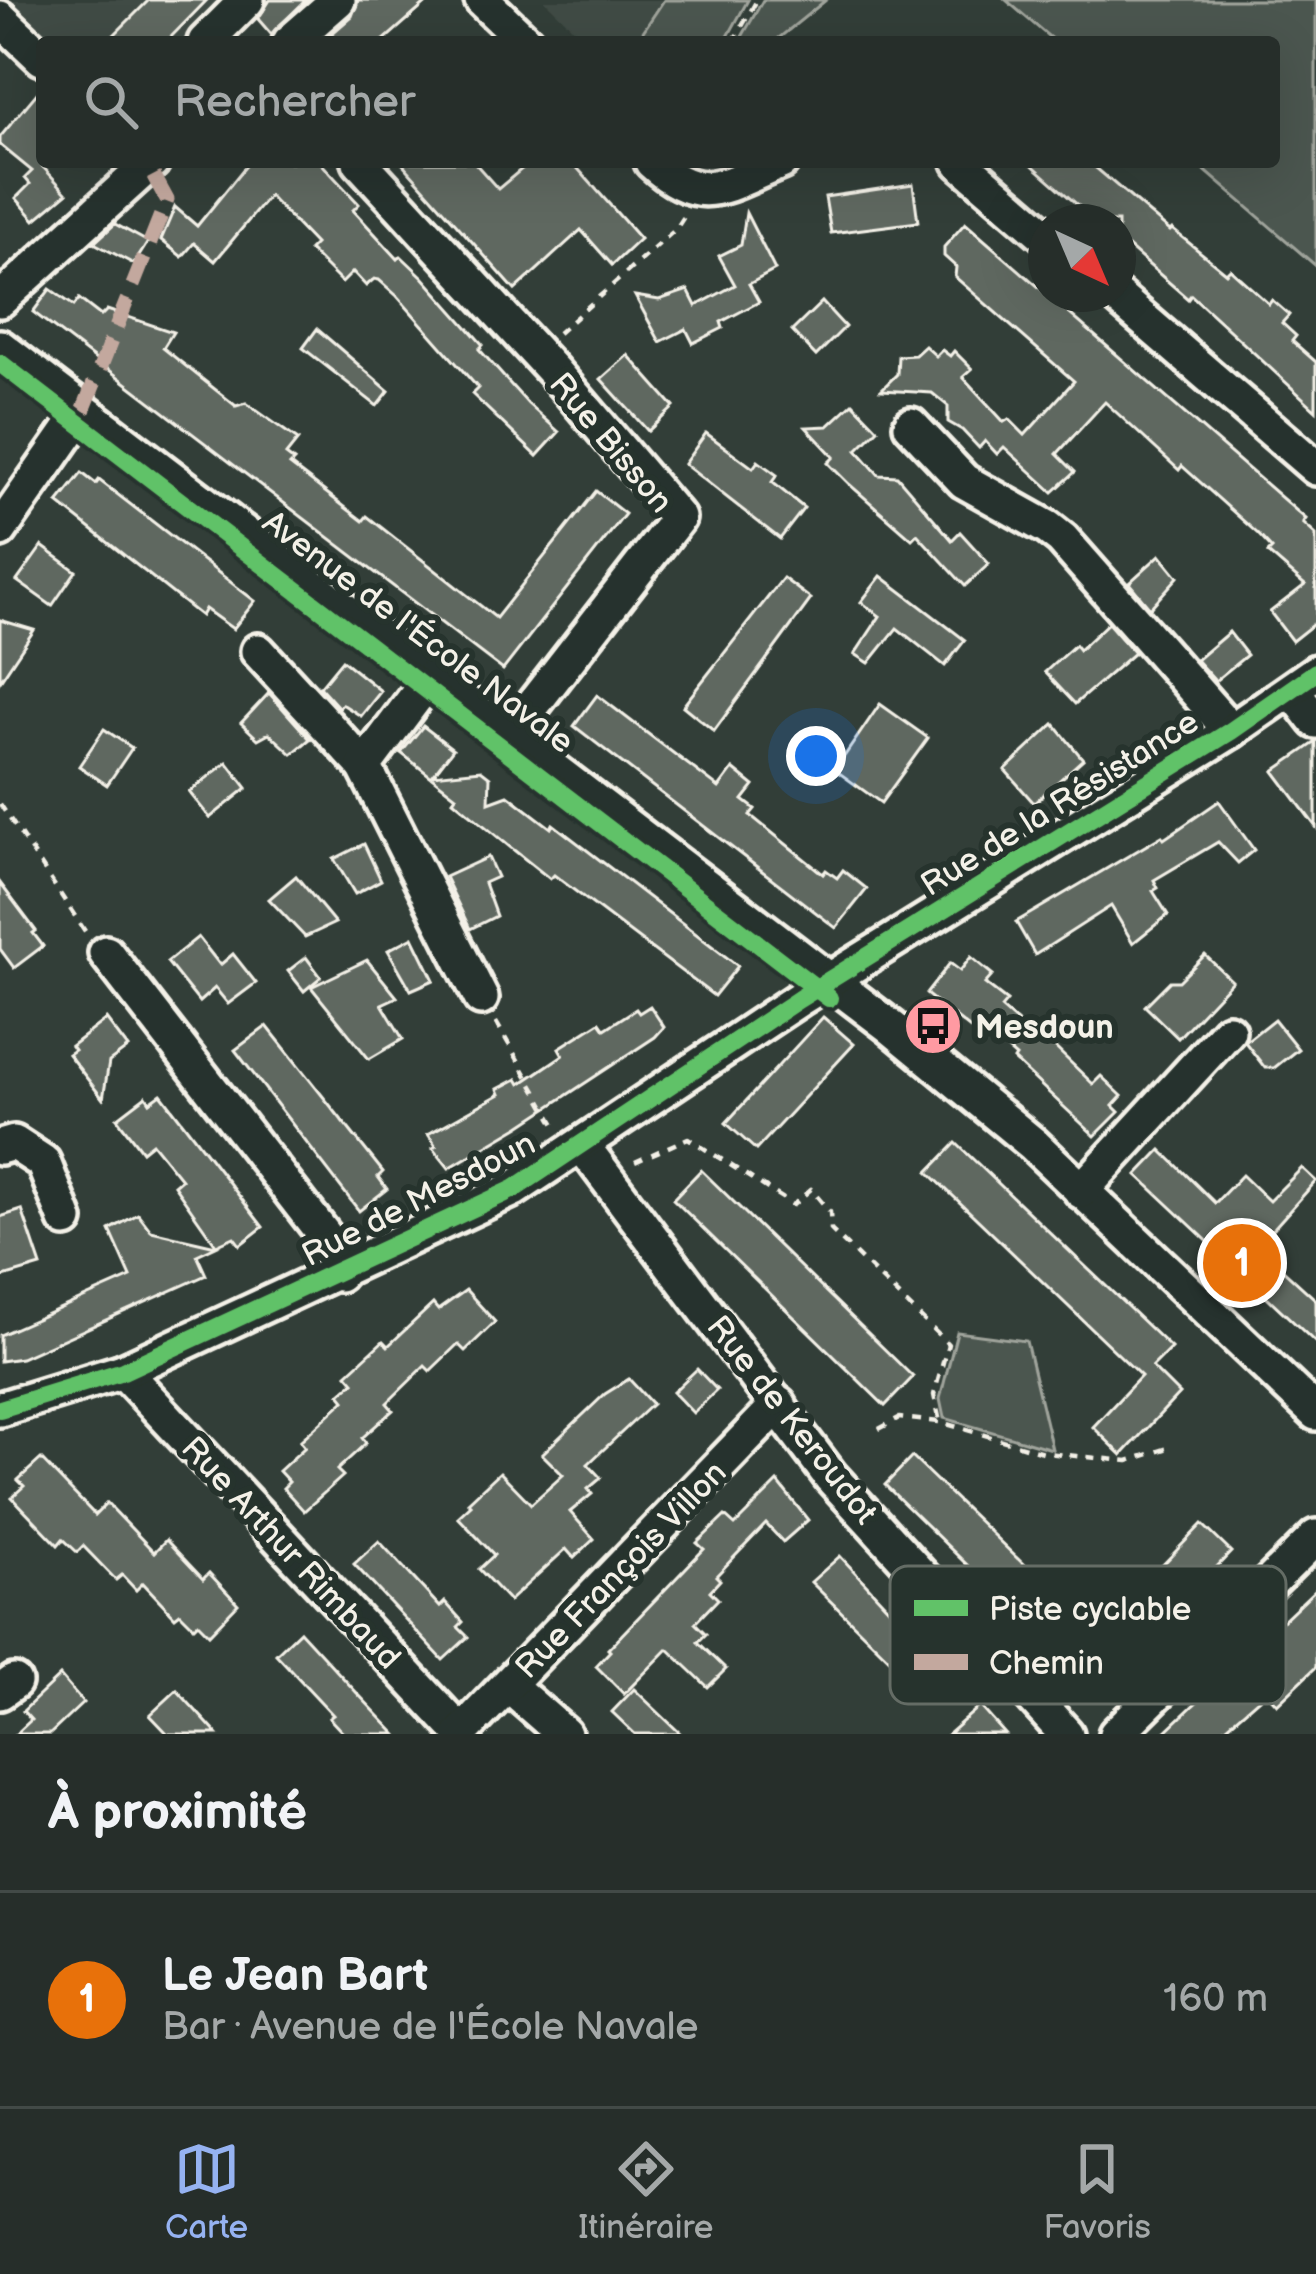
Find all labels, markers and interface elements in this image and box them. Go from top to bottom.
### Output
search box [36,36,1280,168]
icon: search [78,69,144,135]
text: Rechercher [174,75,415,130]
north arrow [1028,204,1136,312]
street label: Rue Bisson [540,365,681,522]
street label: Avenue de l'École Navale [254,502,582,763]
street label: Rue de la Résistance [914,702,1206,905]
your location [786,726,846,786]
bus stop icon: Mesdoun [902,995,964,1057]
place label: Mesdoun [975,1008,1114,1048]
street label: Rue de Mesdoun [296,1124,542,1276]
pin: 1 [1203,1218,1281,1308]
street label: Rue de Keroudot [698,1308,885,1532]
street label: Rue Arthur Rimbaud [172,1429,409,1678]
street label: Rue François Villon [507,1453,735,1687]
legend [890,1566,1286,1704]
text: Piste cyclable [989,1590,1191,1630]
text: Chemin [989,1644,1104,1684]
text: À proximité [48,1782,307,1843]
text: Le Jean Bart [162,1949,428,2004]
text: 1 [79,1976,95,2023]
text: 160 m [1163,1976,1268,2023]
text: Bar · Avenue de l'École Navale [162,2004,698,2051]
tab: Carte [165,2136,248,2248]
tab: Itinéraire [578,2136,713,2248]
tab: Favoris [1043,2136,1151,2248]

